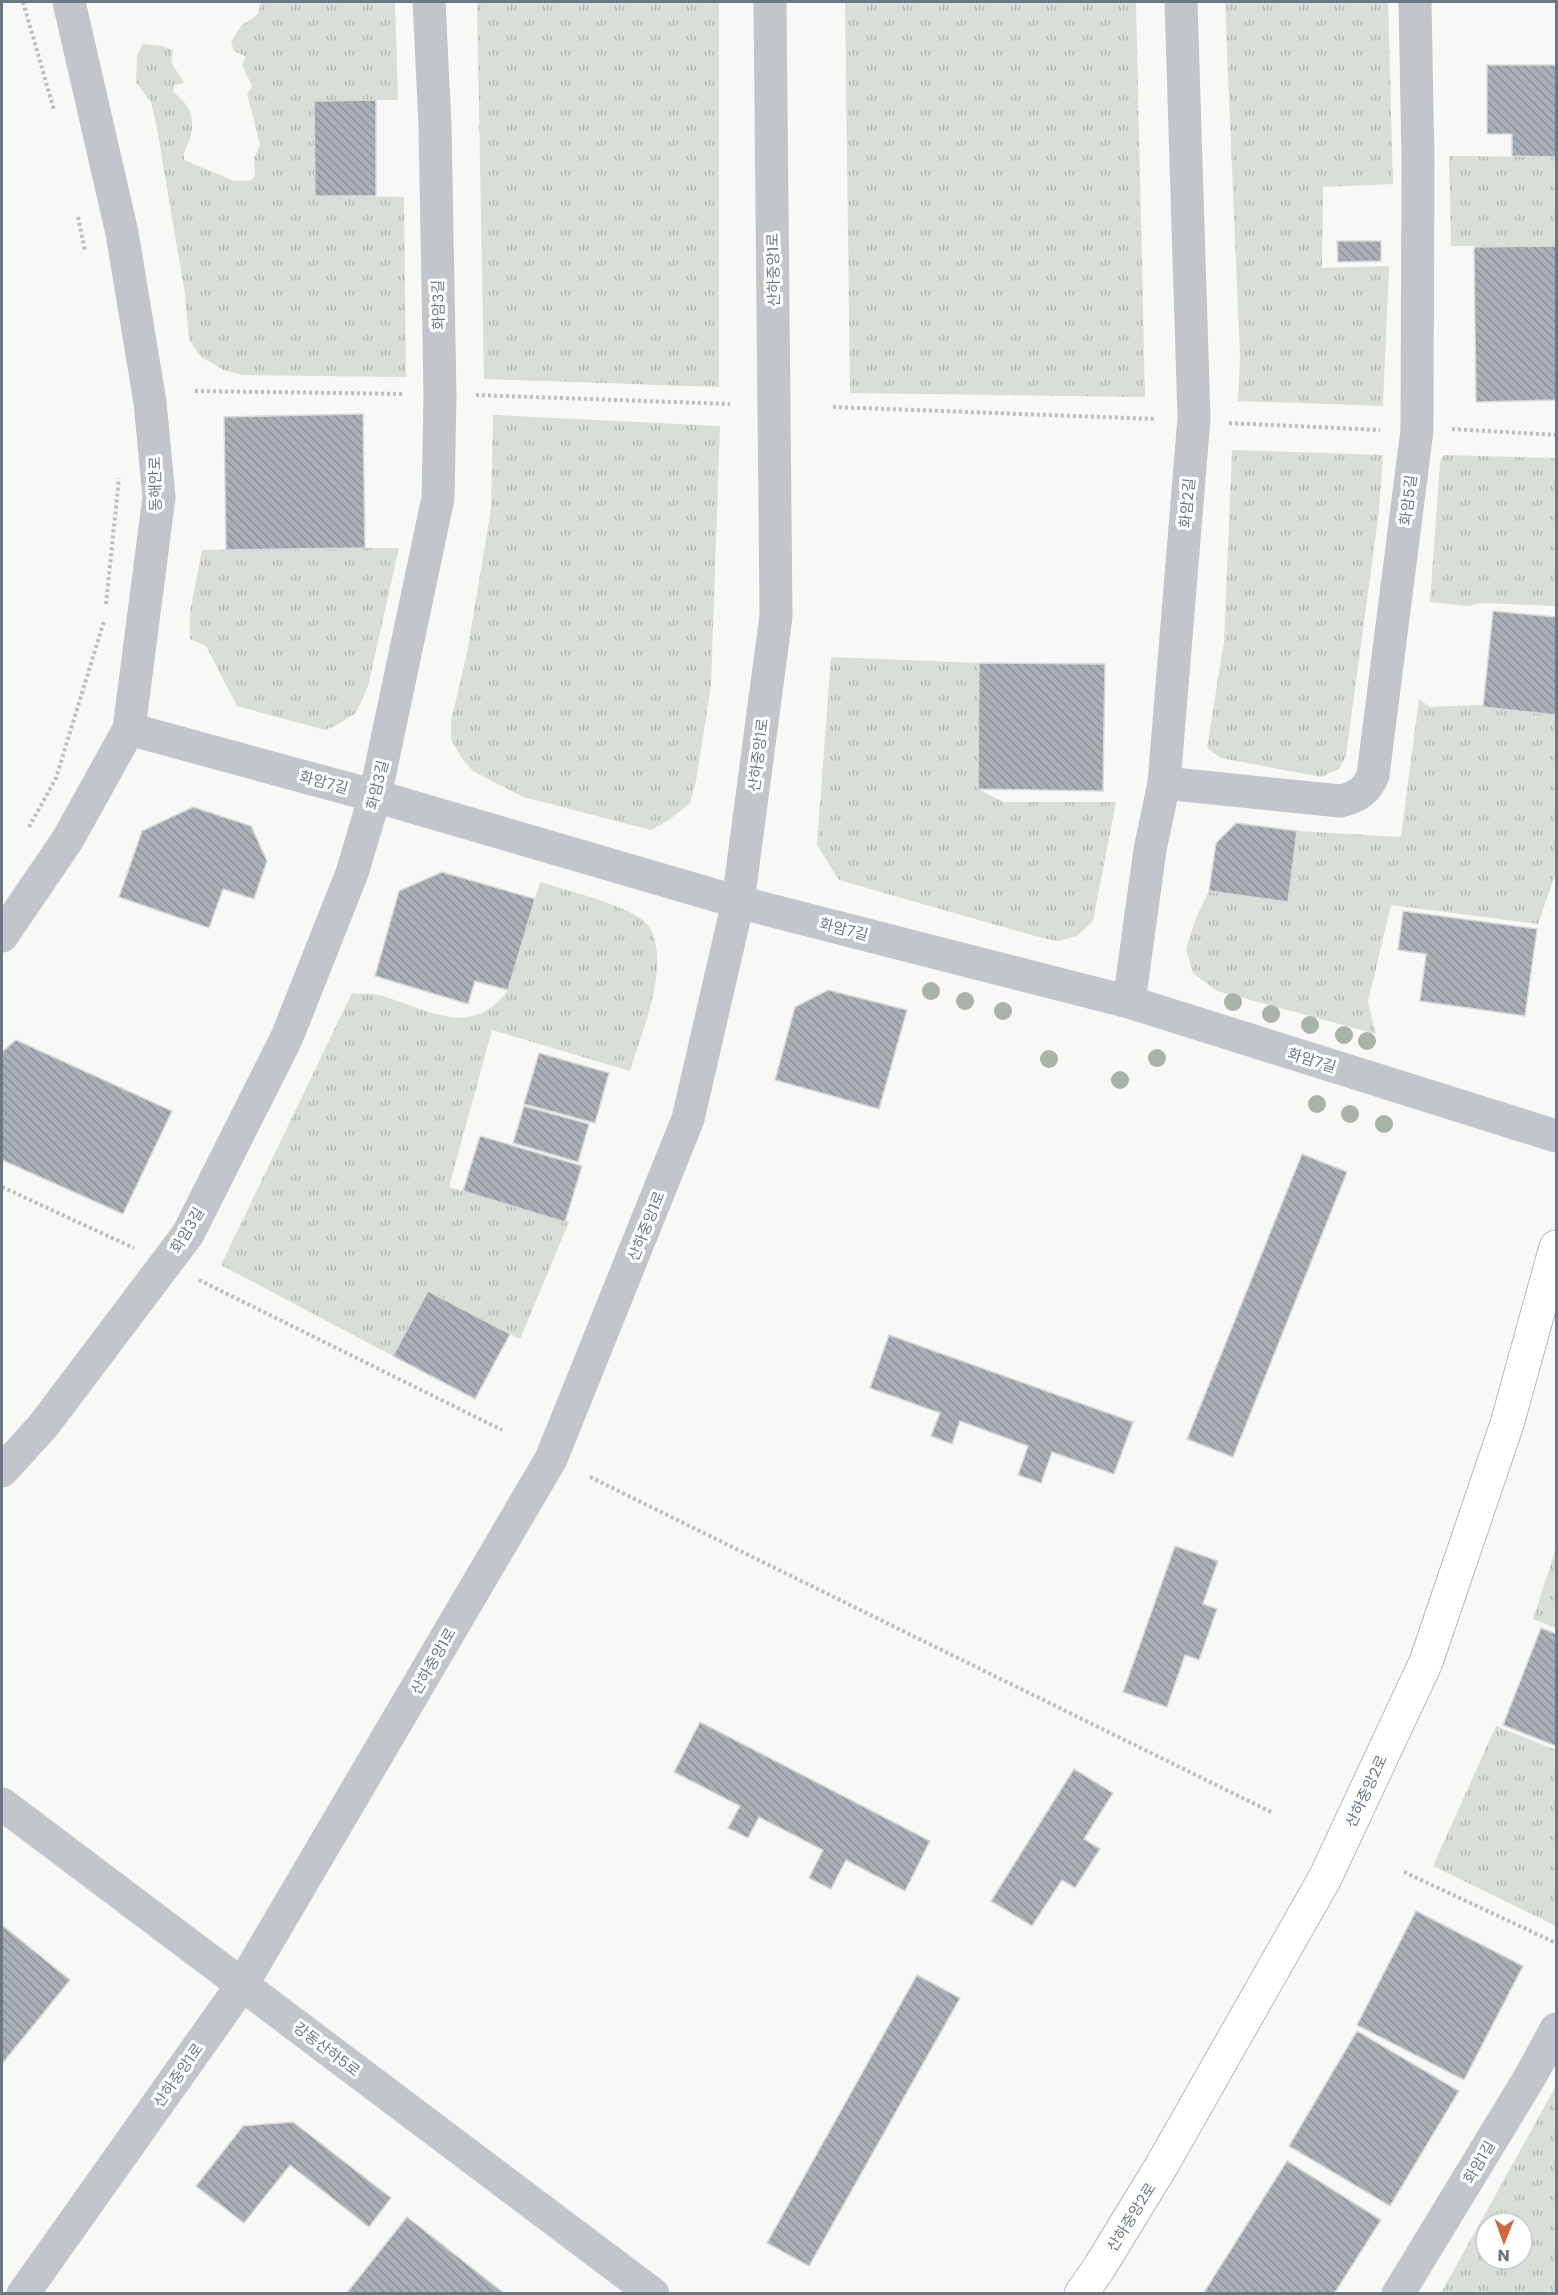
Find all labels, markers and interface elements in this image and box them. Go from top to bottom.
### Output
street label: 산하중앙1로 [762,233,784,307]
street label: 화암3길 [427,280,449,330]
street label: 동해안로 [144,456,166,512]
street label: 화암5길 [1394,473,1422,527]
street label: 화암2길 [1174,477,1200,529]
street label: 산하중앙1로 [743,717,773,793]
street label: 화암3길 [361,758,393,812]
street label: 화암7길 [297,765,351,799]
street label: 화암7길 [817,913,871,945]
street label: 화암7길 [1285,1043,1339,1077]
street label: 산하중앙1로 [622,1188,670,1264]
street label: 화암3길 [165,1203,209,1257]
street label: 산하중앙1로 [405,1624,461,1698]
street label: 산하중앙2로 [1340,1751,1392,1831]
street label: 강동산하5로 [289,2017,365,2081]
street label: 산하중앙1로 [148,2039,208,2111]
street label: 화암1길 [1458,2137,1500,2187]
street label: 산하중앙2로 [1102,2179,1160,2255]
north arrow [1474,2211,1534,2271]
text: N [1498,2244,1510,2267]

